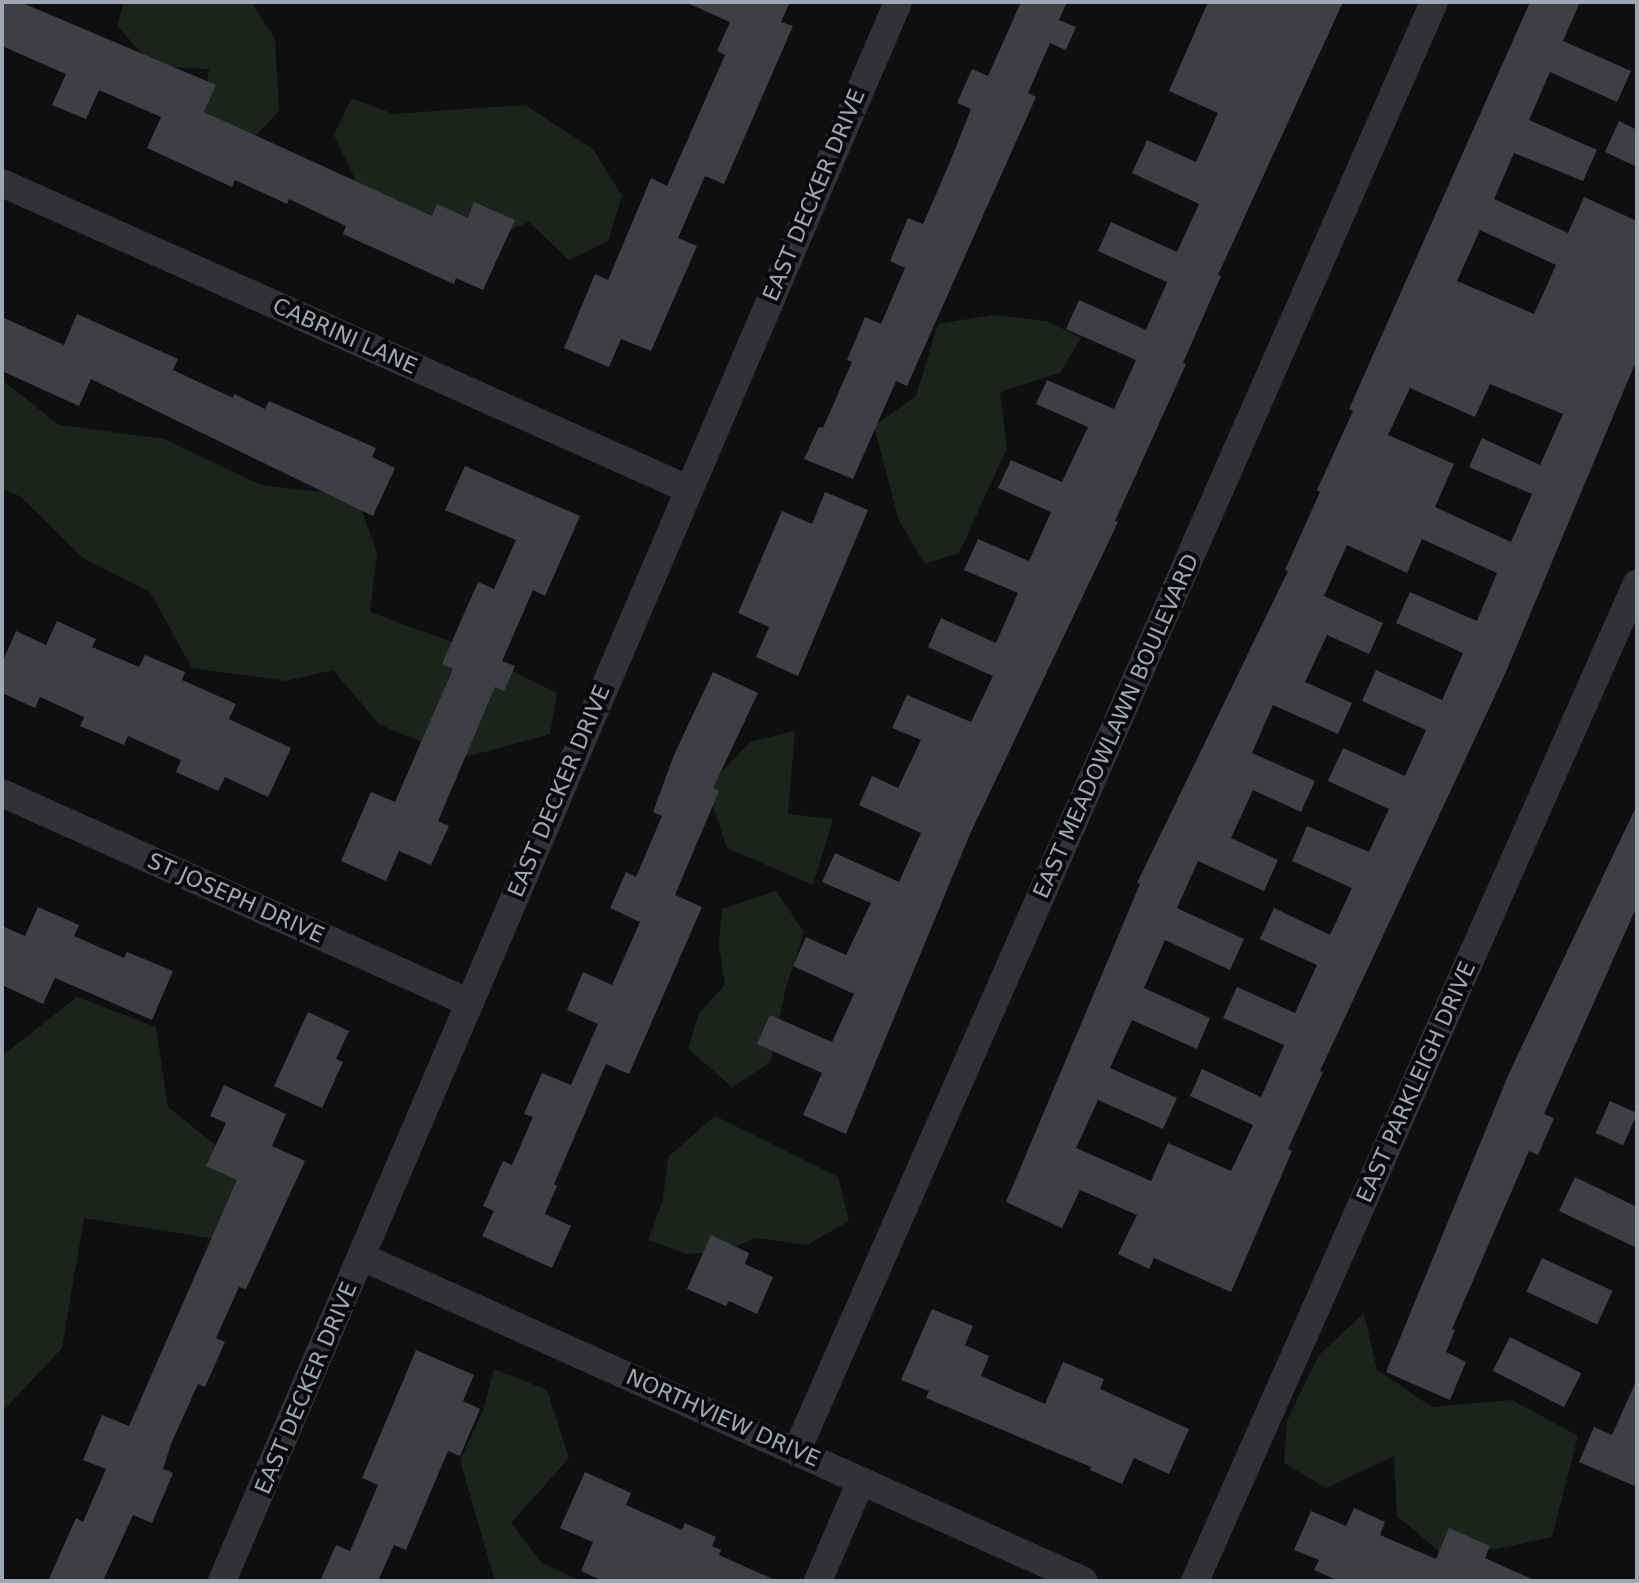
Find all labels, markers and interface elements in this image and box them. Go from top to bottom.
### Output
street label: EAST DECKER DRIVE [757,85,871,305]
street label: CABRINI LANE [269,292,421,380]
street label: EAST MEADOWLAWN BOULEVARD [1028,550,1204,902]
street label: EAST DECKER DRIVE [502,681,616,901]
street label: ST JOSEPH DRIVE [144,847,328,949]
street label: EAST PARKLEIGH DRIVE [1351,957,1481,1207]
street label: EAST DECKER DRIVE [249,1278,363,1498]
street label: NORTHVIEW DRIVE [622,1363,824,1473]

